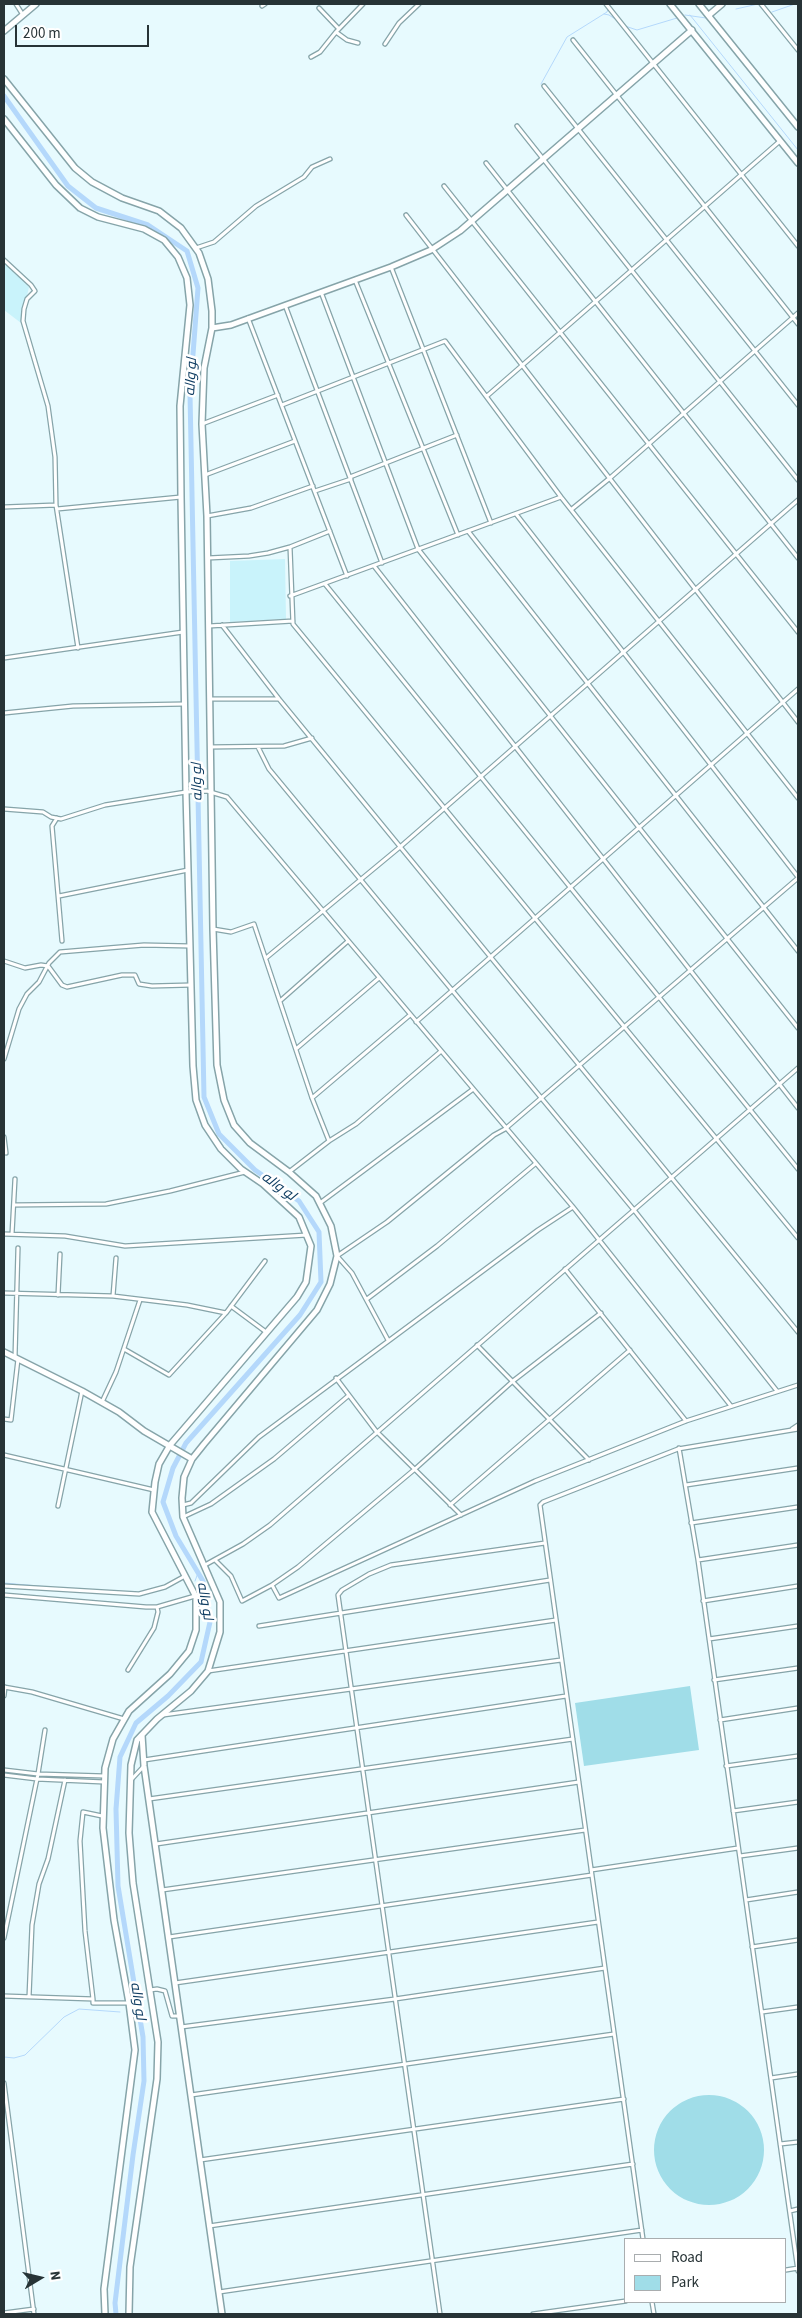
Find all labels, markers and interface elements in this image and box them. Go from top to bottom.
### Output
scale bar [18,15,151,47]
text: 200 m [23,23,61,44]
water label: لو واله [183,358,201,396]
water label: لو واله [189,763,207,801]
water label: لو واله [258,1169,298,1205]
water label: لو واله [192,1581,216,1621]
water label: لو واله [126,1981,148,2021]
legend [624,2238,787,2303]
text: Road [671,2247,703,2268]
north arrow [15,2253,65,2303]
text: N [44,2269,65,2282]
text: Park [671,2272,699,2293]

